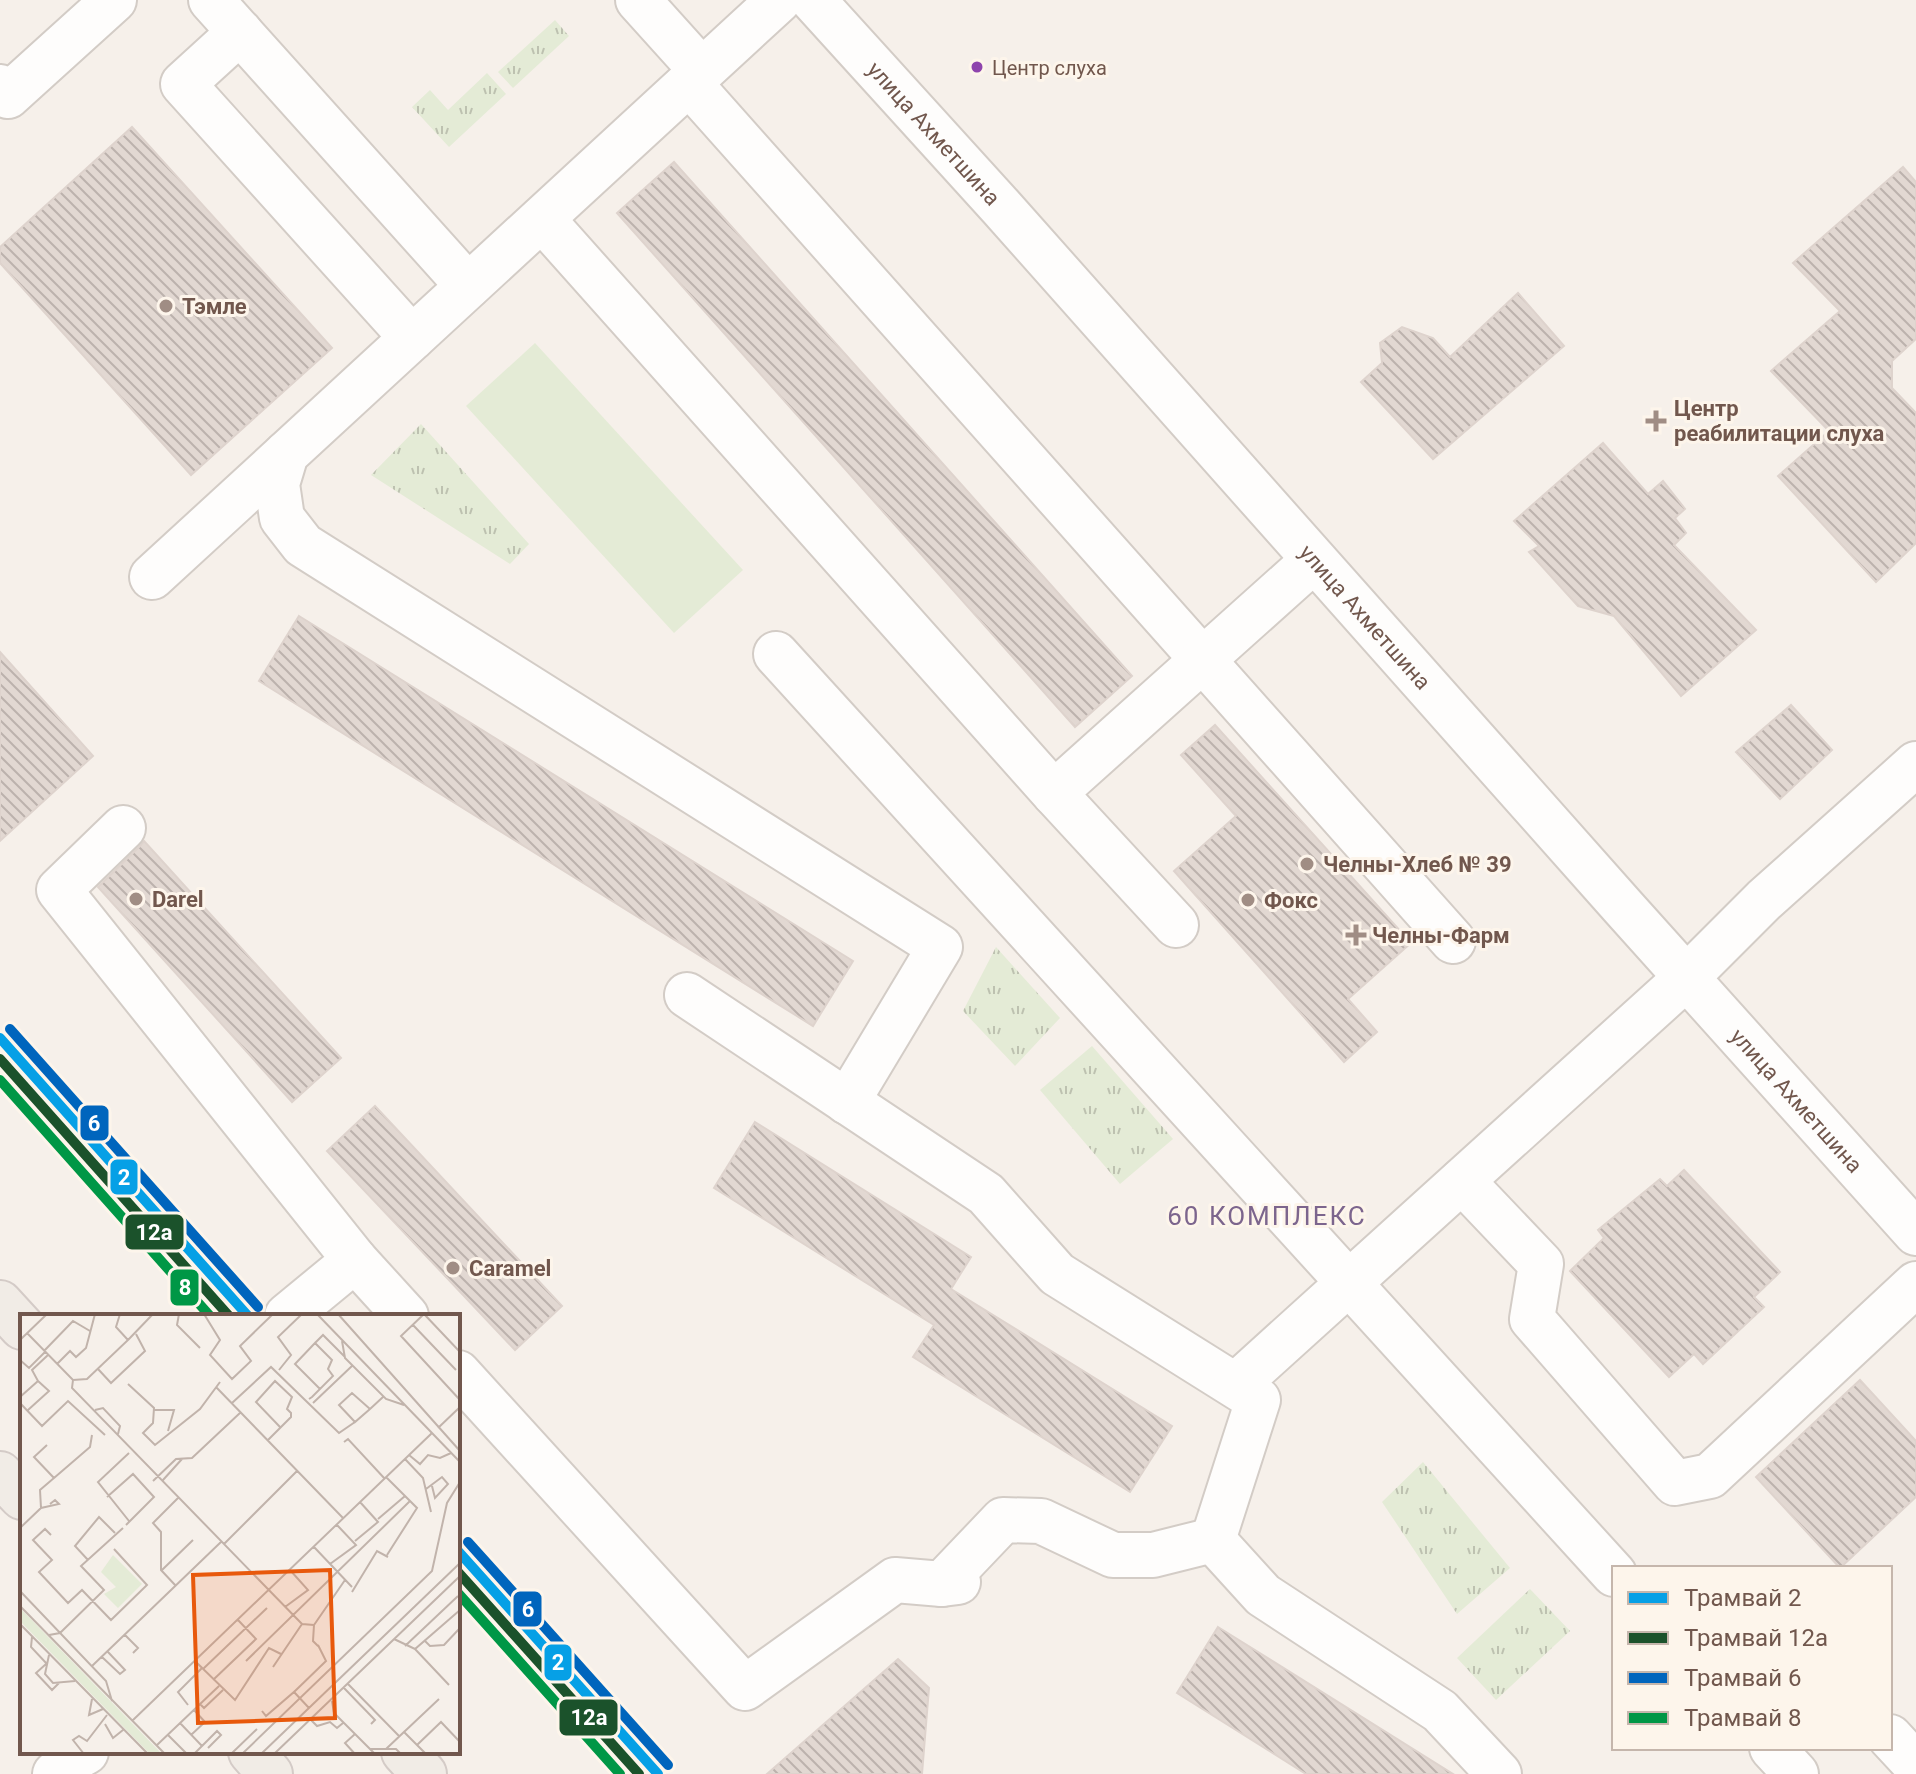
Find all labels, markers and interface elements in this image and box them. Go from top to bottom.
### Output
place label: Центр слуха [992,56,1107,80]
street label: улица Ахметшина [862,57,1005,210]
marker: Центр слуха [969,59,985,75]
place label: Тэмле [182,294,247,319]
marker: Тэмле [157,297,175,315]
place label: Центр реабилитации слуха [1674,396,1885,446]
marker: Центр реабилитации слуха [1645,410,1667,432]
street label: улица Ахметшина [1294,540,1436,695]
place label: Челны-Хлеб № 39 [1323,852,1512,877]
marker: Челны-Хлеб № 39 [1298,855,1316,873]
place label: Darel [152,887,204,912]
place label: Фокс [1264,888,1318,913]
marker: Darel [127,890,145,908]
marker: Фокс [1239,891,1257,909]
place label: Челны-Фарм [1372,923,1510,948]
marker: Челны-Фарм [1347,926,1365,944]
street label: улица Ахметшина [1725,1024,1867,1178]
line badge: 6 [79,1104,110,1142]
text: 6 [88,1111,100,1136]
line badge: 2 [109,1158,139,1196]
text: 2 [118,1165,130,1190]
district label: 60 КОМПЛЕКС [1167,1201,1367,1231]
line badge: 12а [124,1213,185,1251]
text: 12а [135,1220,173,1245]
place label: Caramel [469,1256,551,1281]
marker: Caramel [444,1259,462,1277]
line badge: 8 [169,1268,200,1307]
text: 8 [179,1275,191,1300]
inset map [20,1314,460,1754]
legend [1612,1566,1892,1750]
text: Трамвай 2 [1684,1584,1801,1612]
line badge: 6 [512,1590,543,1628]
text: 6 [522,1597,534,1622]
text: Трамвай 12а [1684,1624,1828,1652]
line badge: 2 [543,1643,573,1682]
text: 2 [552,1650,564,1675]
text: Трамвай 6 [1684,1664,1801,1692]
line badge: 12а [558,1698,619,1737]
text: Трамвай 8 [1684,1704,1801,1732]
text: 12а [570,1705,608,1730]

